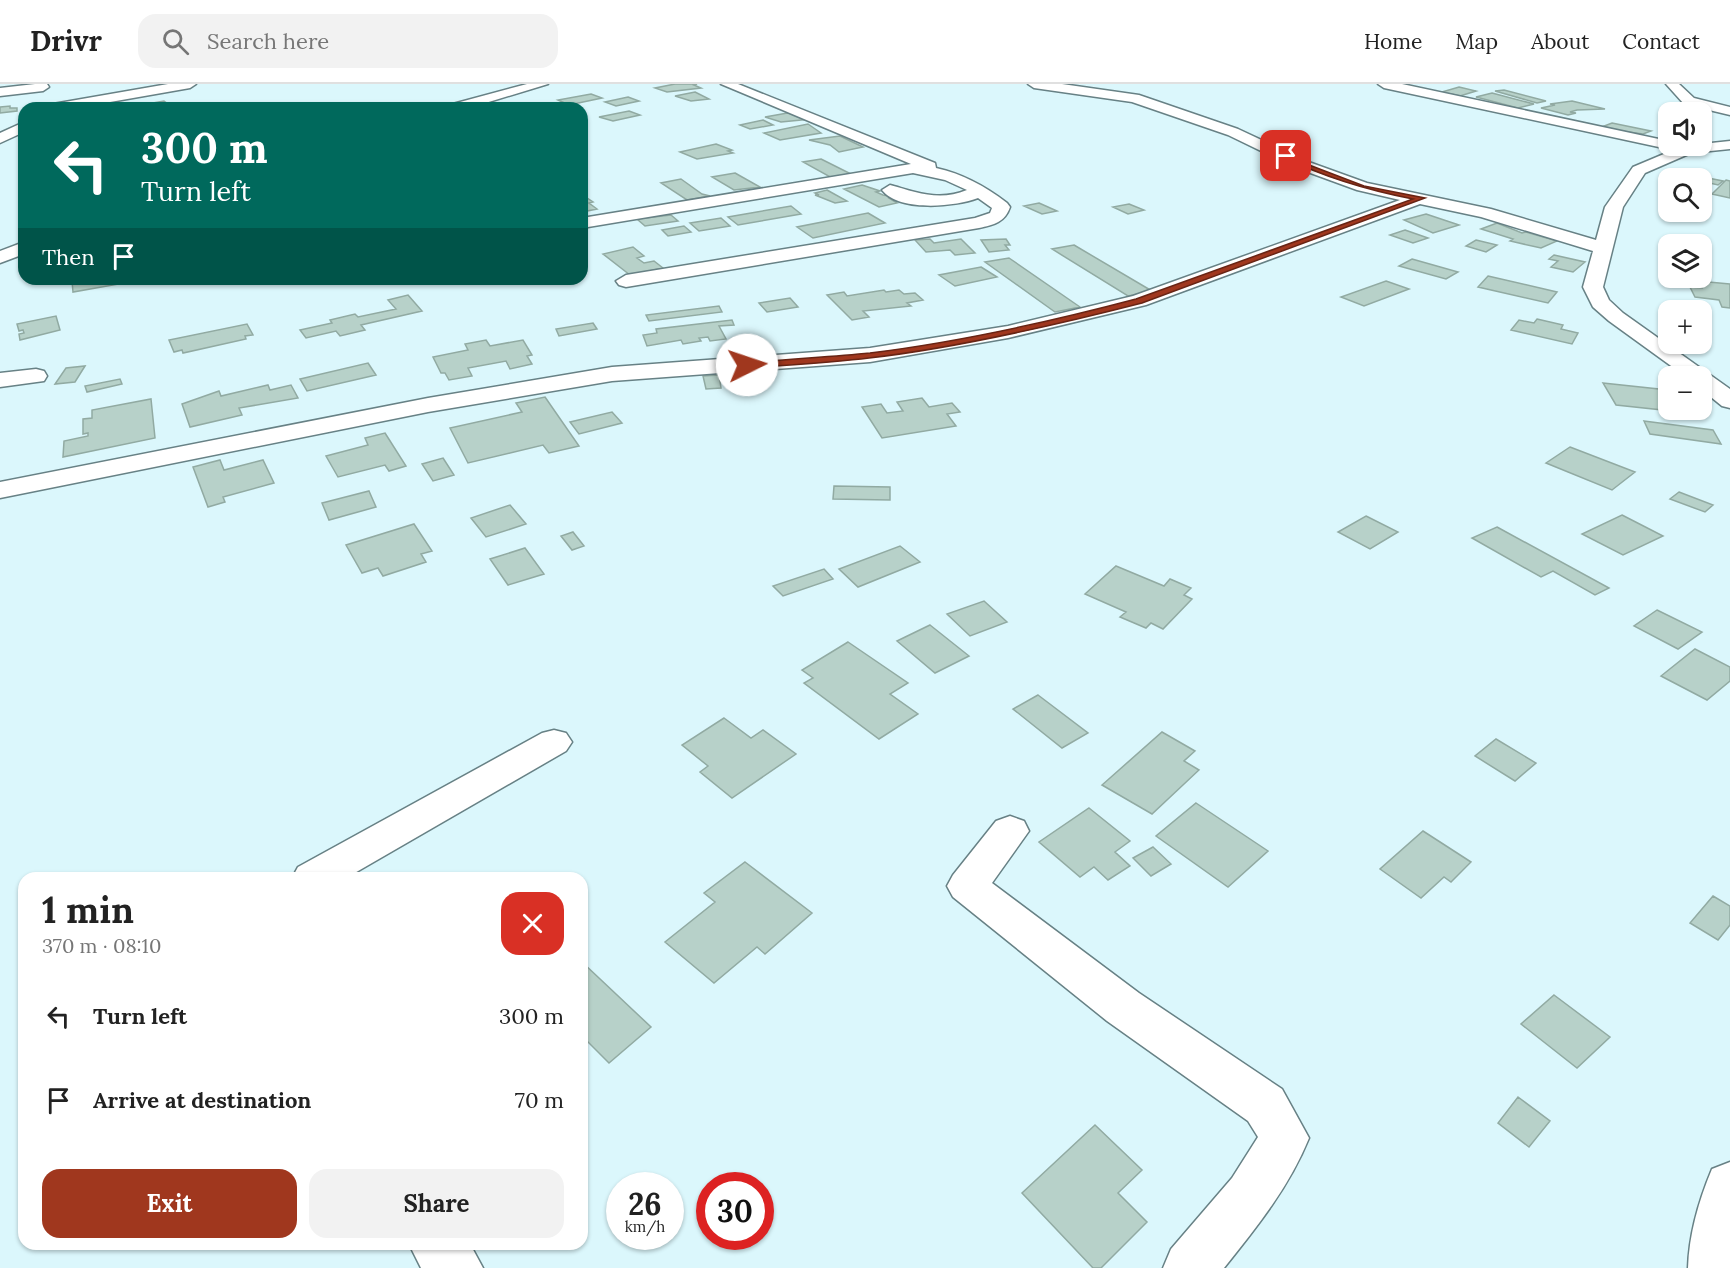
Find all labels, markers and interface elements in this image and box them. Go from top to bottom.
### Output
search box [138,14,558,68]
text: Drivr [30,23,102,59]
icon: search [159,25,192,58]
text: Search here [207,27,329,55]
text: Home [1364,28,1422,55]
text: Map [1455,28,1498,55]
text: About [1531,28,1589,55]
text: Contact [1622,28,1700,55]
map controls [1658,102,1712,420]
button: sound [1658,102,1712,156]
text: 300 m [141,121,268,175]
icon: left [42,126,120,204]
pin [1260,130,1311,181]
icon: arrive [1269,139,1302,172]
button: search [1658,168,1712,222]
text: Turn left [141,174,251,208]
button: layers [1658,234,1712,288]
icon: arrive [107,240,140,273]
text: Then [42,243,95,271]
button: + [1658,300,1712,354]
position arrow [715,333,779,397]
button: − [1658,366,1712,420]
text: 1 min [42,887,134,933]
button: close [501,892,564,955]
text: 370 m · 08:10 [42,933,161,958]
icon: left [42,1000,75,1033]
text: Turn left [93,1002,187,1030]
text: 300 m [499,1002,564,1030]
icon: arrive [42,1084,75,1117]
text: Arrive at destination [93,1086,311,1114]
text: 70 m [515,1086,564,1114]
button: Exit [42,1169,297,1238]
button: Share [309,1169,564,1238]
speed limit sign: 30 [696,1172,774,1250]
text: 26 [628,1185,662,1223]
text: km/h [625,1217,665,1236]

